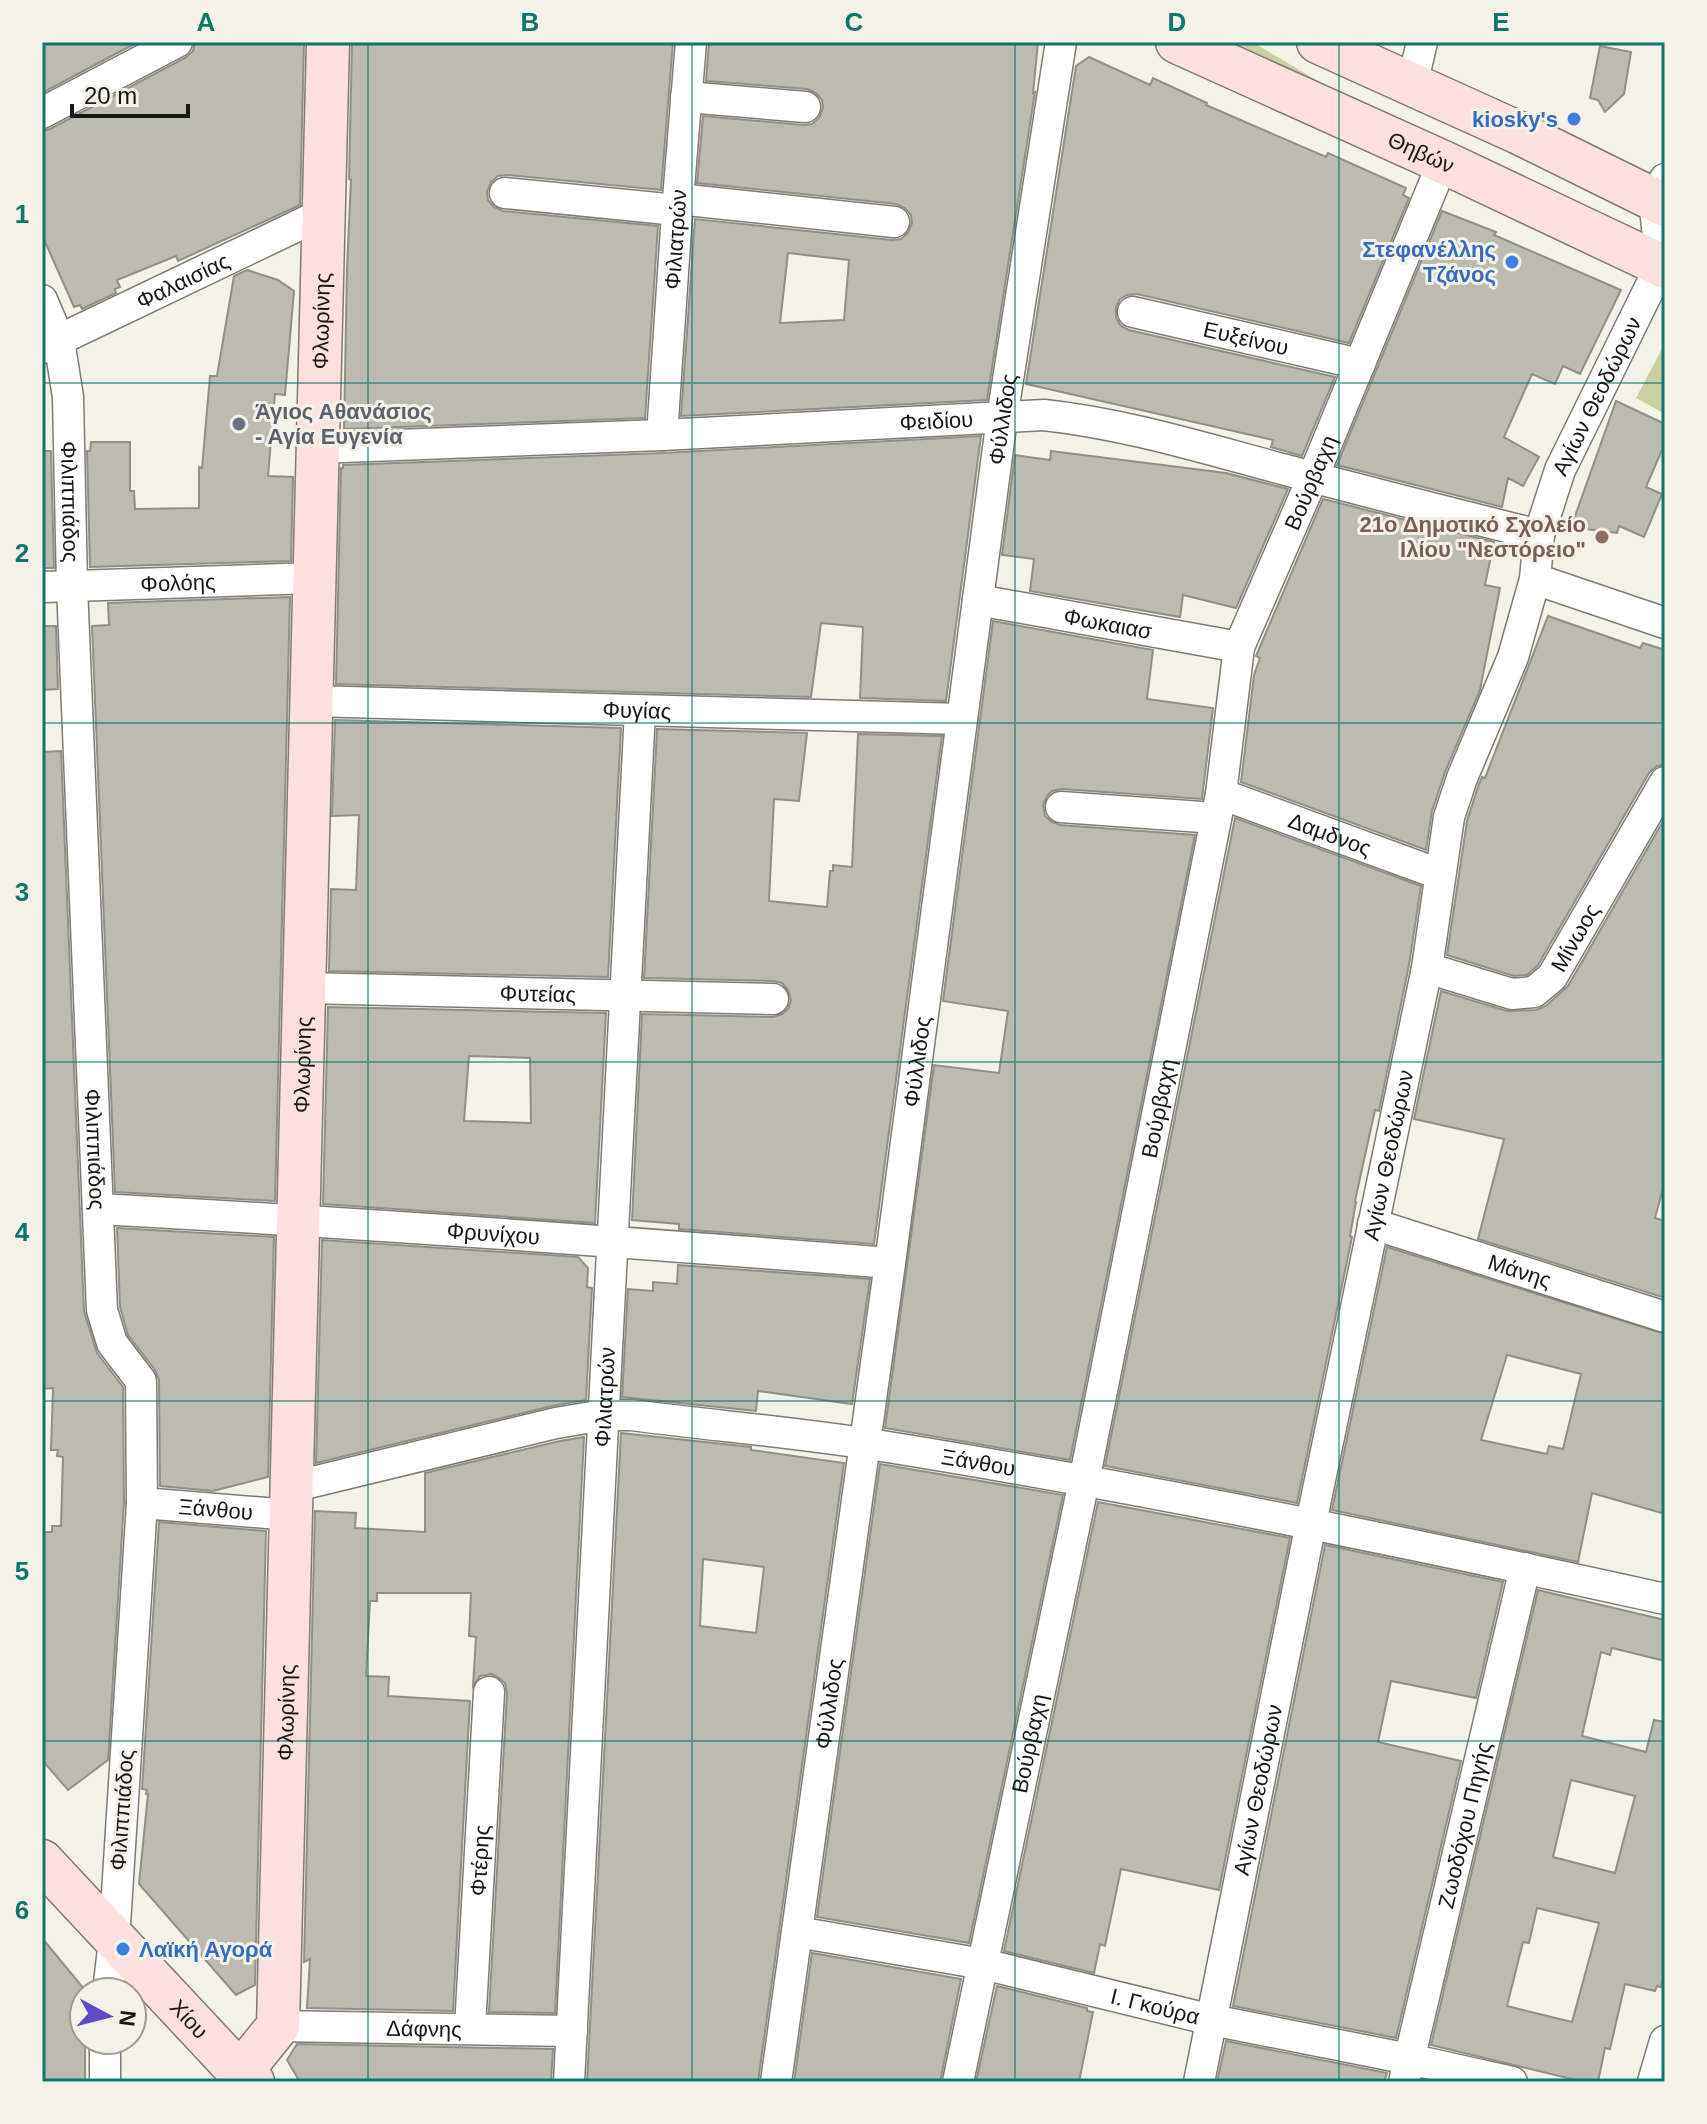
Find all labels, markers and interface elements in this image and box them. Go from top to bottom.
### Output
text: A [197,7,216,37]
text: B [521,7,539,37]
text: C [845,7,864,37]
text: D [1168,7,1186,37]
text: E [1492,7,1510,37]
scale bar [72,68,188,118]
text: 20 m [84,82,137,109]
place label: kiosky's [1472,107,1558,132]
marker: kiosky's [1565,110,1583,128]
street label: Θηβών [1384,126,1459,178]
street label: Φιλιατρών [659,188,691,290]
text: 1 [15,199,29,229]
place label: Στεφανέλλης Τζάνος [1362,237,1496,287]
street label: Φαλαισίας [132,248,233,314]
marker: Στεφανέλλης Τζάνος [1503,253,1521,271]
street label: Φλωρίνης [307,272,335,370]
street label: Αγίων Θεοδώρων [1547,313,1646,480]
street label: Ευξείνου [1201,316,1291,360]
street label: Φύλλιδος [983,372,1021,466]
place label: Άγιος Αθανάσιος - Αγία Ευγενία [255,399,432,449]
street label: Φειδίου [899,406,974,435]
marker: Άγιος Αθανάσιος - Αγία Ευγενία [230,415,248,433]
street label: Βούρβαχη [1279,431,1341,534]
street label: Φιλιππιάδος [56,441,84,563]
place label: 21ο Δημοτικό Σχολείο Ιλίου "Νεστόρειο" [1360,512,1586,562]
marker: 21ο Δημοτικό Σχολείο Ιλίου "Νεστόρειο" [1593,528,1611,546]
text: 2 [15,538,29,568]
street label: Φολόης [140,569,216,596]
street label: Φωκαιασ [1062,603,1155,644]
street label: Φυγίας [602,697,672,723]
street label: Δαμδνος [1285,807,1375,861]
text: 3 [15,877,29,907]
street label: Μίνωος [1545,899,1604,976]
street label: Φυτείας [499,980,576,1007]
street label: Φύλλιδος [898,1015,935,1109]
street label: Φλωρίνης [289,1016,316,1113]
street label: Βούρβαχη [1136,1057,1180,1160]
street label: Αγίων Θεοδώρων [1358,1067,1418,1243]
street label: Φιλιππιάδος [80,1088,110,1210]
text: 4 [15,1217,30,1247]
street label: Φρυνίχου [446,1218,541,1249]
street label: Μάνης [1485,1249,1554,1292]
street label: Φιλιατρών [589,1346,620,1448]
street label: Ξάνθου [940,1443,1017,1481]
street label: Ξάνθου [178,1493,254,1524]
text: 5 [15,1556,29,1586]
street label: Φύλλιδος [810,1657,847,1751]
street label: Φλωρίνης [272,1664,300,1761]
street label: Βούρβαχη [1006,1692,1052,1795]
street label: Αγίων Θεοδώρων [1228,1702,1287,1877]
street label: Ζωοδόχου Πηγής [1433,1739,1496,1911]
street label: Φιλιππιάδος [105,1749,139,1871]
street label: Φτέρης [465,1824,494,1897]
text: 6 [15,1895,29,1925]
place label: Λαϊκή Αγορά [139,1937,273,1962]
marker: Λαϊκή Αγορά [114,1940,132,1958]
north arrow [68,1976,148,2056]
street label: Ι. Γκούρα [1108,1983,1203,2029]
street label: Χίου [165,1994,214,2043]
text: N [114,2009,141,2028]
street label: Δάφνης [386,2015,462,2042]

